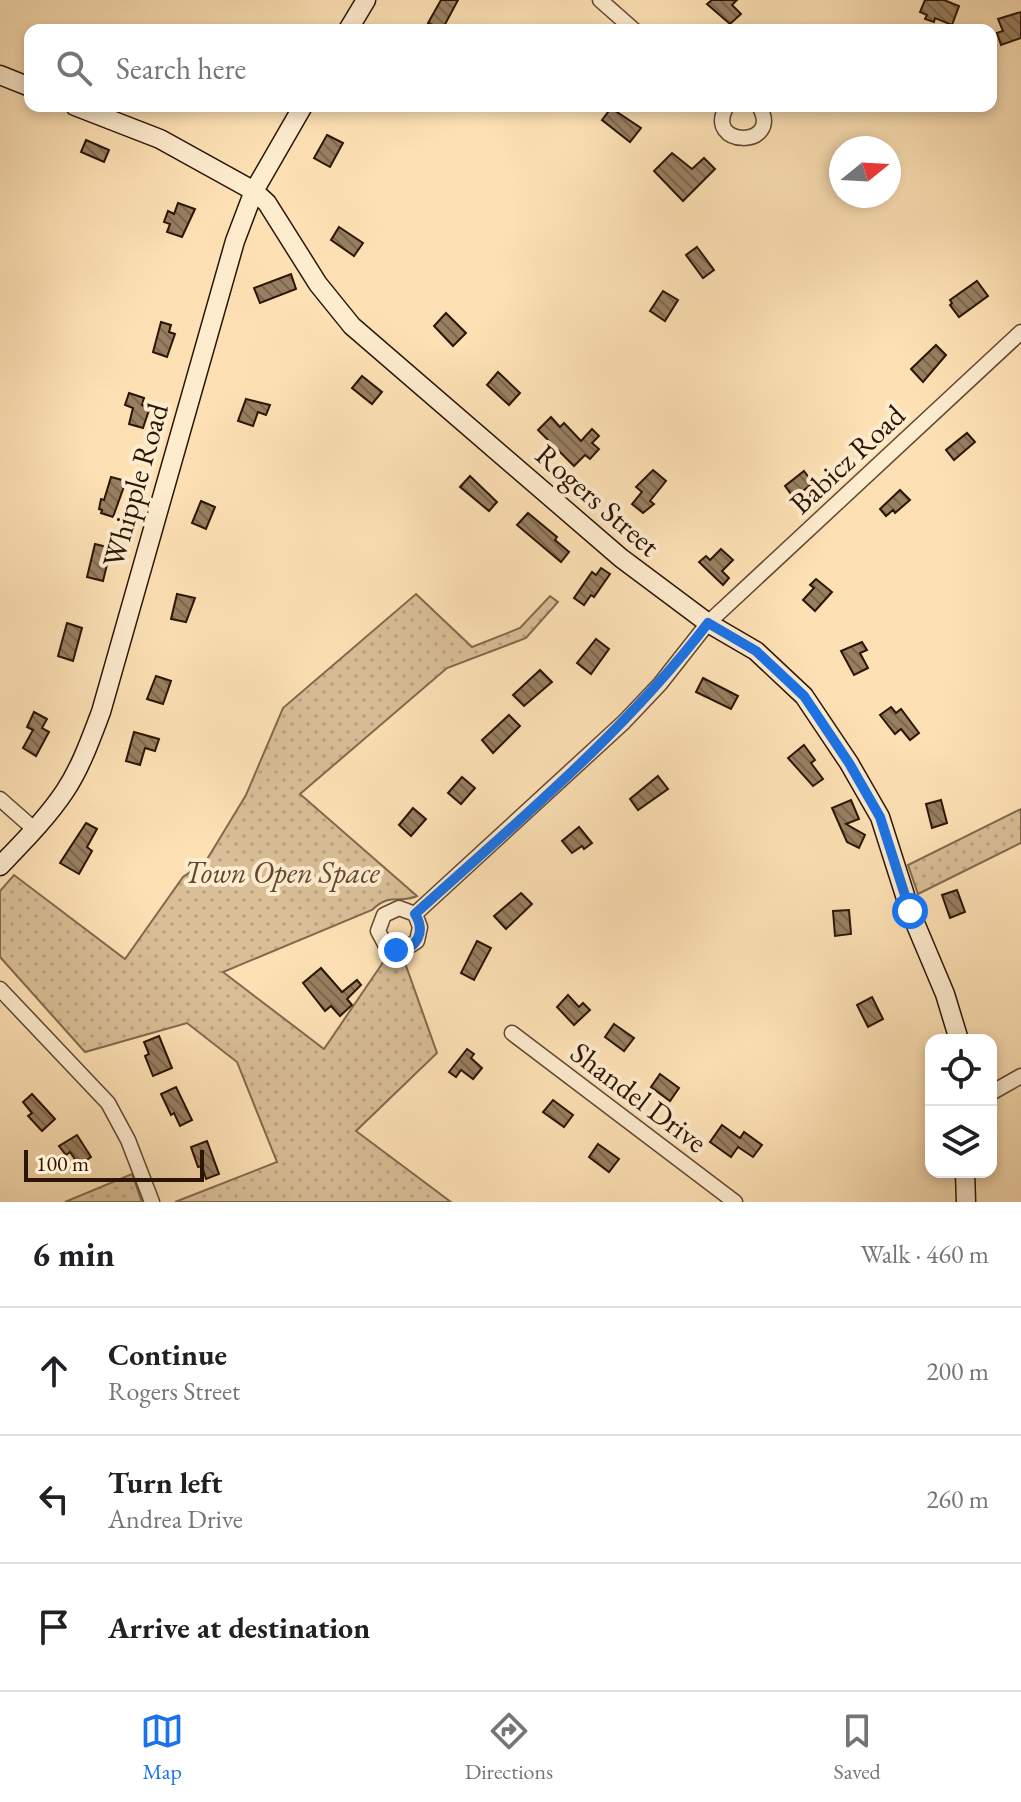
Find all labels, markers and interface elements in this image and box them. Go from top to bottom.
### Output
search box [24,24,997,112]
icon: search [52,46,96,90]
text: Search here [116,49,246,88]
north arrow [829,136,901,208]
street label: Babicz Road [781,395,914,522]
street label: Whipple Road [93,398,177,571]
street label: Rogers Street [528,435,669,565]
park label: Town Open Space [184,853,381,892]
route start [892,893,928,929]
route end [378,932,414,968]
street label: Shandel Drive [563,1033,715,1161]
map controls [925,1034,997,1178]
button: locate [925,1034,997,1106]
button: layers [925,1106,997,1178]
scale bar [24,1146,204,1182]
text: 100 m [36,1149,89,1178]
text: 6 min [32,1232,115,1276]
text: Walk · 460 m [861,1237,989,1271]
text: Continue [108,1335,227,1374]
icon: ahead [32,1349,76,1393]
text: 200 m [926,1354,989,1388]
text: Rogers Street [108,1374,240,1408]
text: Turn left [108,1463,222,1502]
icon: left [32,1477,76,1521]
text: 260 m [926,1482,989,1516]
text: Andrea Drive [108,1502,243,1536]
icon: arrive [32,1605,76,1649]
text: Arrive at destination [108,1608,370,1647]
tab: Map [140,1709,184,1786]
tab: Directions [465,1709,553,1786]
tab: Saved [834,1709,881,1786]

